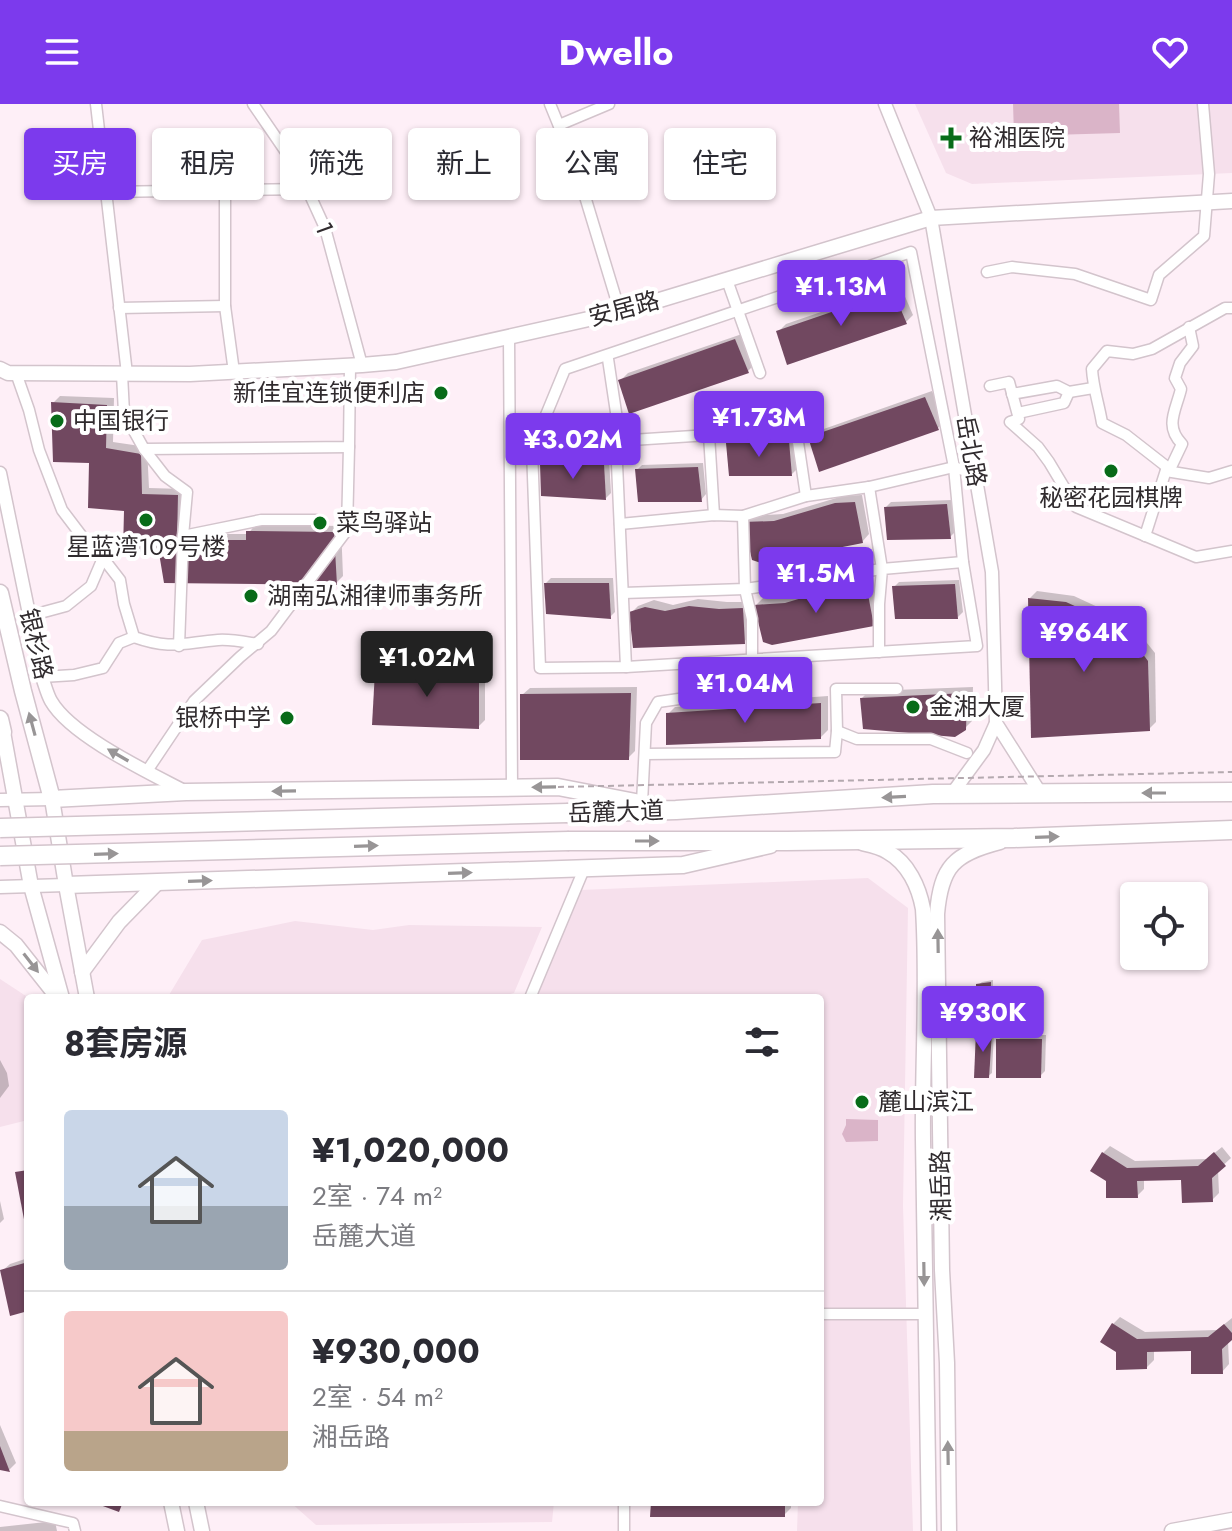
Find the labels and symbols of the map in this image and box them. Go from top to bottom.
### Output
place label: 裕湘医院 [969,120,1065,155]
marker: 裕湘医院 [940,127,962,149]
street label: 1 [306,217,343,239]
pin: ¥1.13M [776,260,906,328]
street label: 安居路 [585,282,663,335]
place label: 新佳宜连锁便利店 [233,375,425,410]
marker: 新佳宜连锁便利店 [432,384,450,402]
pin: ¥1.73M [694,391,824,459]
place label: 中国银行 [73,403,169,438]
marker: 中国银行 [48,412,66,430]
street label: 岳北路 [948,412,995,489]
pin: ¥3.02M [508,413,638,481]
marker: 秘密花园棋牌 [1102,462,1120,480]
place label: 秘密花园棋牌 [1039,480,1183,515]
place label: 菜鸟驿站 [336,505,432,540]
marker: 星蓝湾109号楼 [137,511,155,529]
marker: 菜鸟驿站 [311,514,329,532]
place label: 星蓝湾109号楼 [66,529,226,564]
pin: ¥1.5M [760,547,872,615]
place label: 湖南弘湘律师事务所 [267,578,483,613]
marker: 湖南弘湘律师事务所 [242,587,260,605]
street label: 银杉路 [11,605,62,683]
pin: ¥964K [1028,606,1140,674]
pin: ¥1.02M [362,631,492,699]
pin: ¥1.04M [680,657,810,725]
place label: 金湘大厦 [929,689,1025,724]
marker: 金湘大厦 [904,698,922,716]
place label: 银桥中学 [175,700,271,735]
marker: 银桥中学 [278,709,296,727]
one-way arrow [25,711,37,736]
one-way arrow [106,748,129,762]
one-way arrow [531,781,556,793]
one-way arrow [271,784,296,797]
one-way arrow [1141,787,1166,799]
one-way arrow [881,791,906,804]
street label: 岳麓大道 [567,792,665,831]
one-way arrow [1035,830,1060,843]
one-way arrow [635,835,660,847]
one-way arrow [354,840,379,853]
one-way arrow [94,847,119,860]
one-way arrow [448,866,473,879]
one-way arrow [188,874,213,887]
one-way arrow [931,928,944,953]
one-way arrow [22,953,38,973]
pin: ¥930K [927,986,1039,1054]
place label: 麓山滨江 [878,1084,974,1119]
marker: 麓山滨江 [853,1093,871,1111]
street label: 湘岳路 [922,1150,959,1222]
one-way arrow [918,1262,930,1287]
one-way arrow [942,1440,955,1465]

